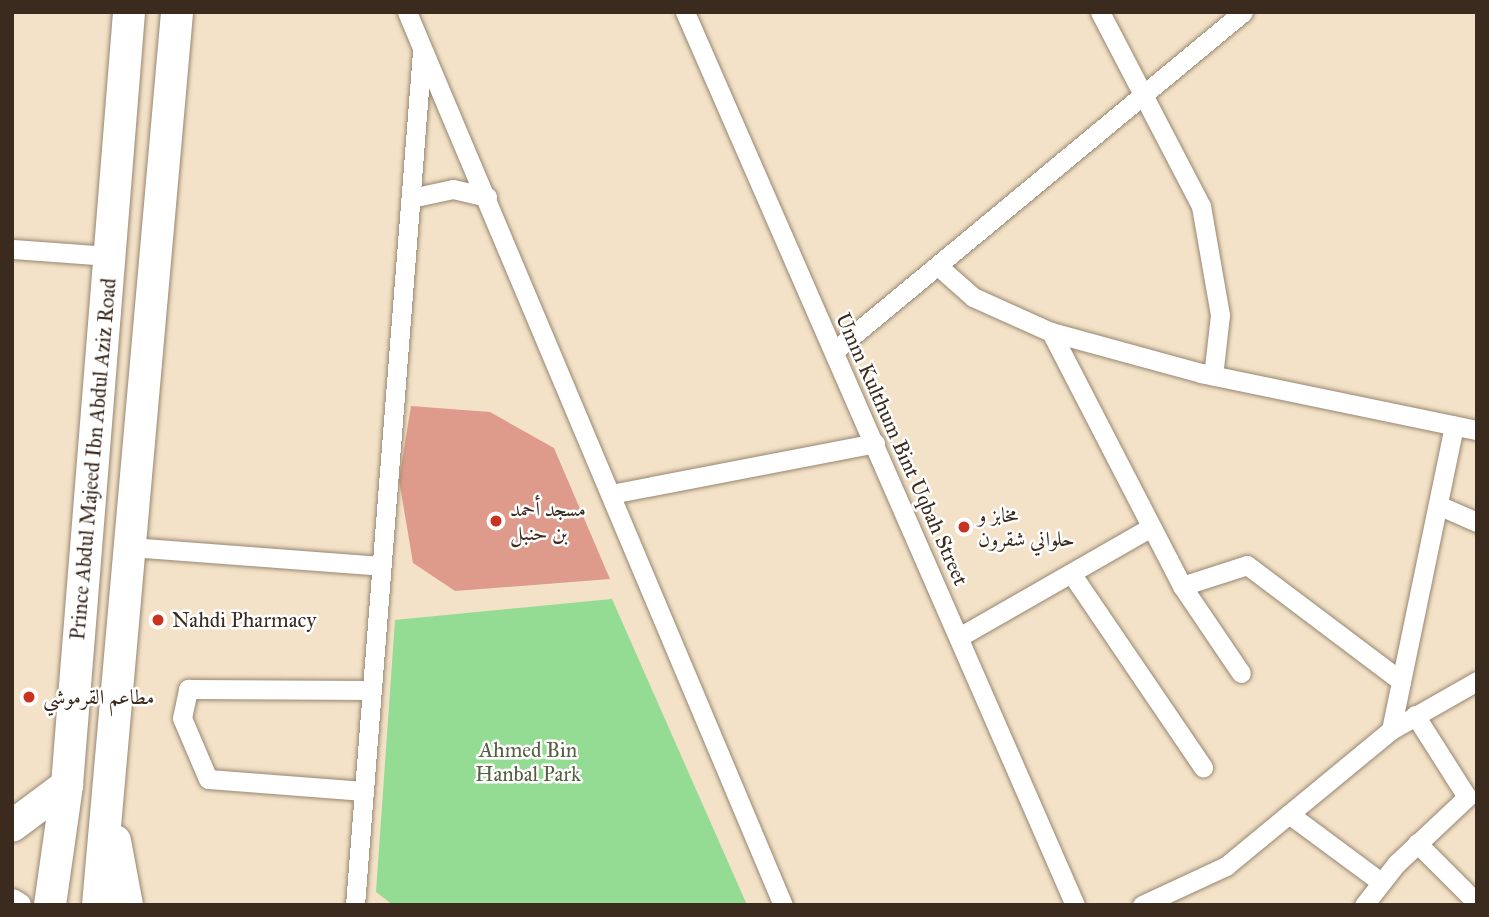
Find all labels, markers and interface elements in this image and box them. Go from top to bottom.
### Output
street label: Prince Abdul Majeed Ibn Abdul Aziz Road [65,277,121,641]
street label: Umm Kulthum Bint Uqbah Street [830,309,974,589]
place label: مسجد أحمد بن حنبل [510,496,586,546]
place label: مخابز و حلواني شقرون [978,502,1075,552]
marker: مسجد أحمد بن حنبل [488,513,504,529]
marker: مخابز و حلواني شقرون [956,519,972,535]
place label: Nahdi Pharmacy [172,607,316,633]
marker: Nahdi Pharmacy [150,612,166,628]
place label: مطاعم القرموشي [43,684,154,710]
marker: مطاعم القرموشي [21,689,37,705]
park label: Ahmed Bin Hanbal Park [475,737,581,787]

